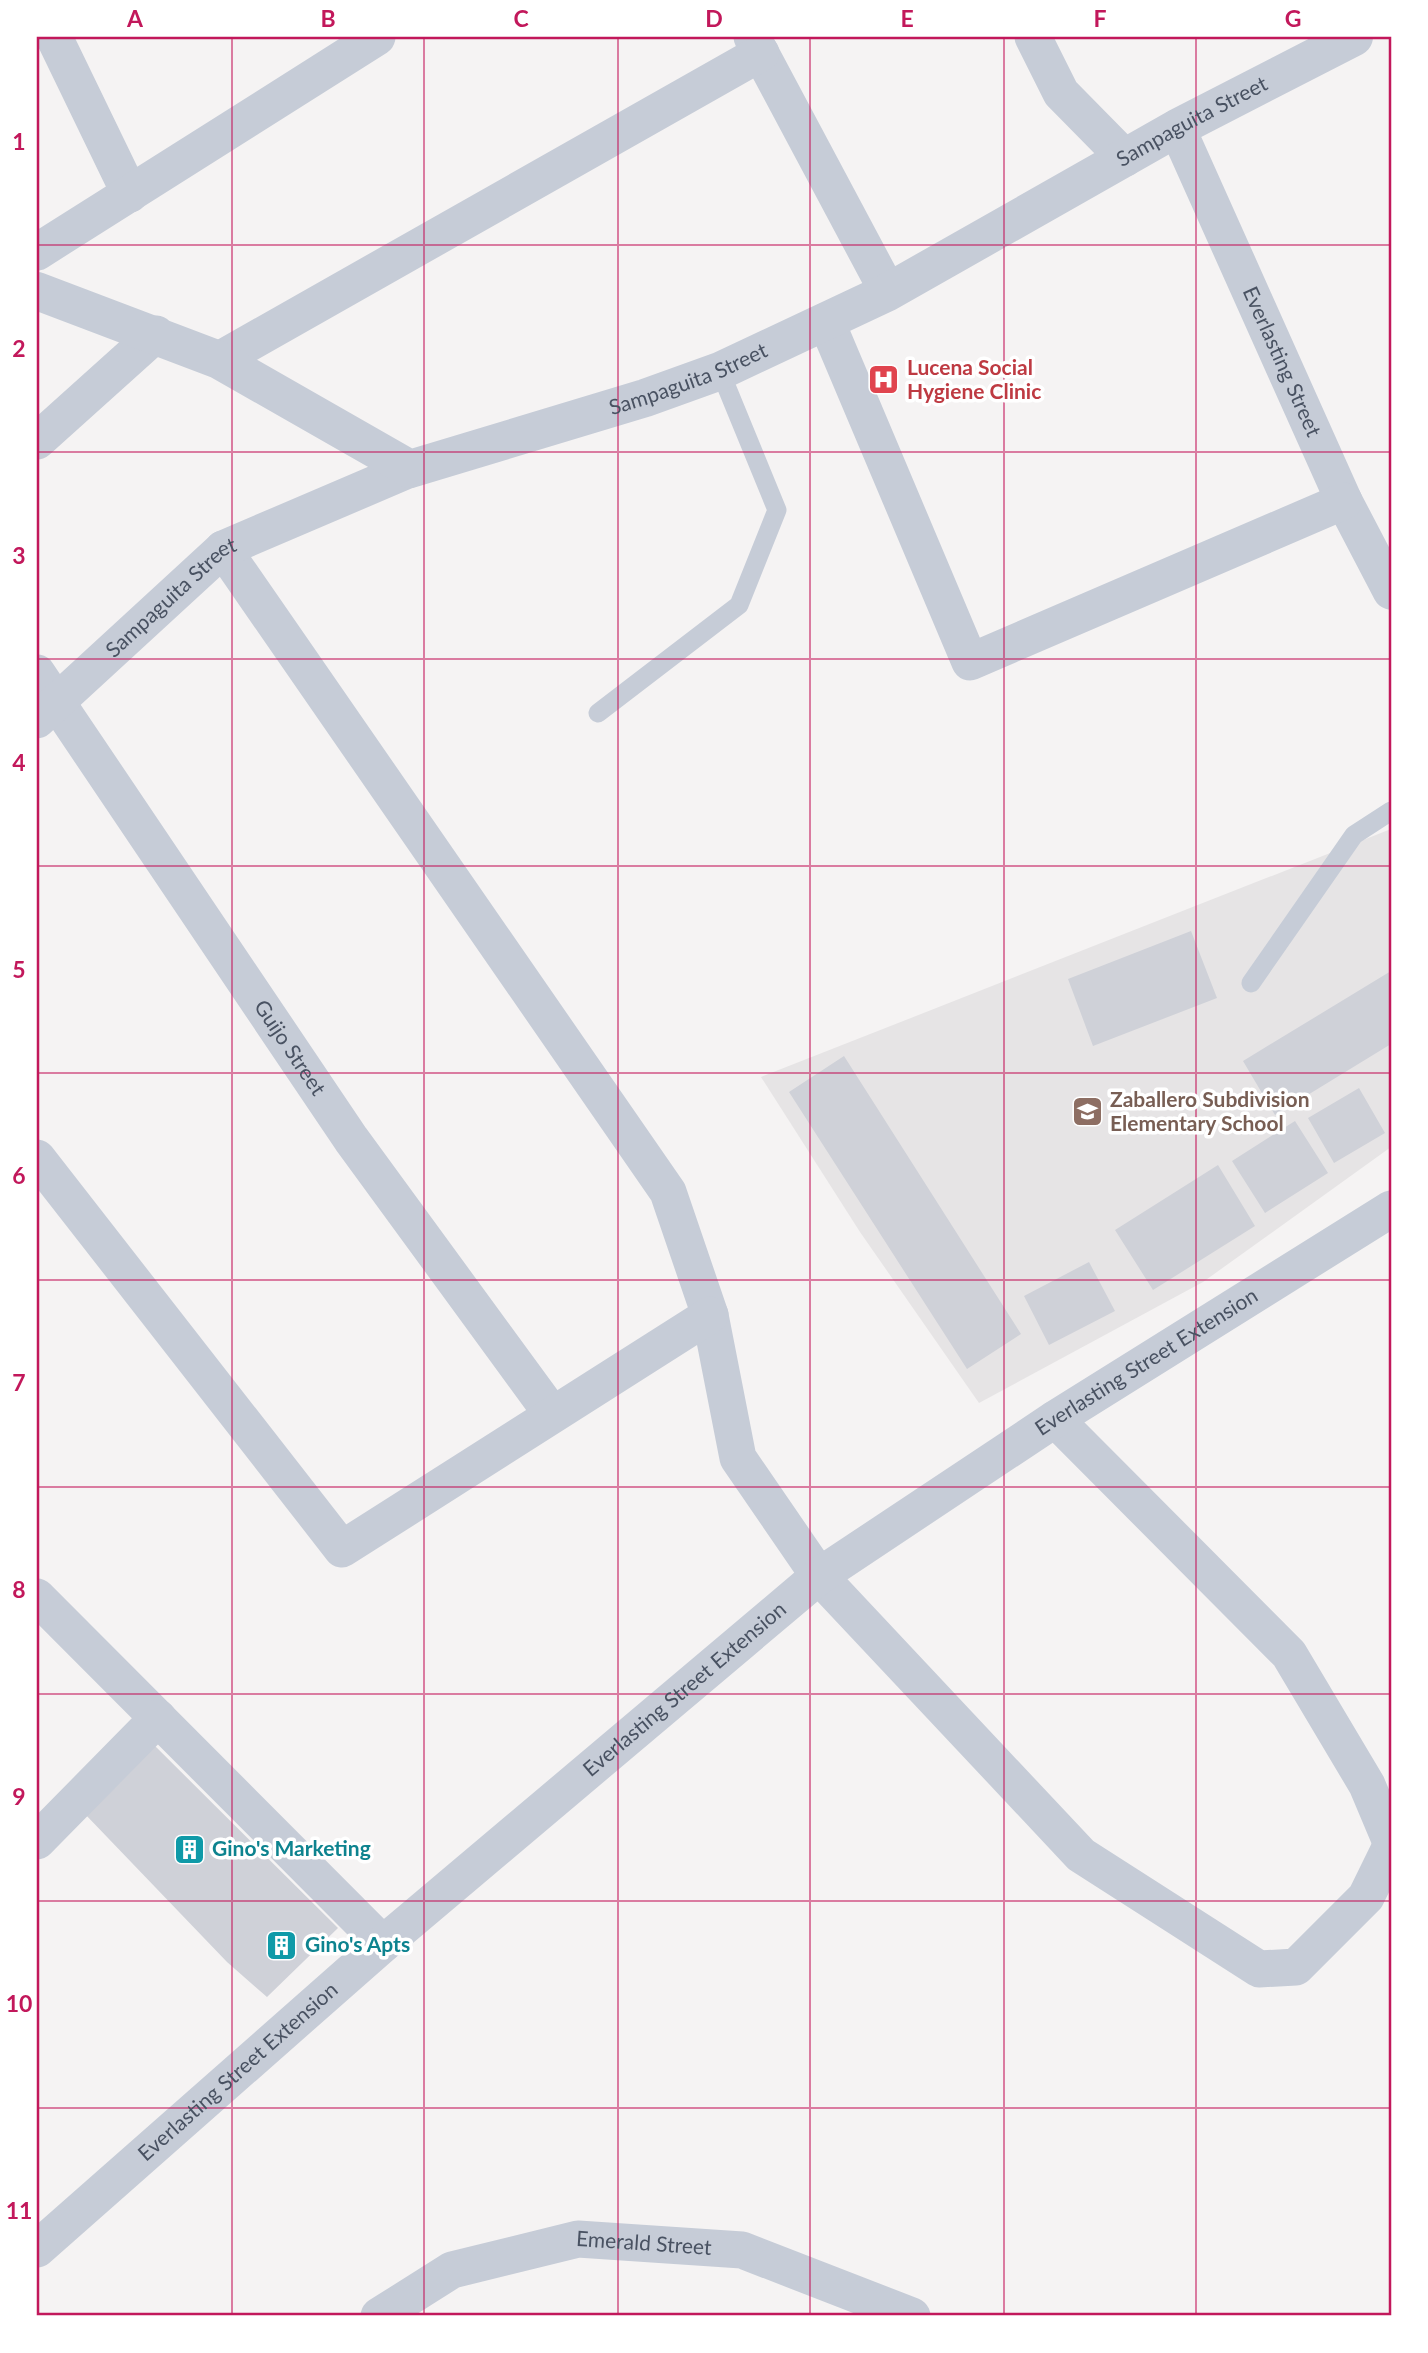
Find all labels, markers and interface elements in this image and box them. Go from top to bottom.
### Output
text: A [126,4,144,32]
text: B [320,4,336,32]
text: C [513,4,529,32]
text: D [705,4,723,32]
text: E [900,4,914,32]
text: F [1093,4,1107,32]
text: G [1285,4,1301,32]
street label: Sampaguita Street [1111,70,1271,171]
text: 1 [12,127,26,155]
street label: Everlasting Street [1239,282,1328,440]
text: 2 [12,334,26,362]
street label: Sampaguita Street [606,336,771,419]
place label: Lucena Social Hygiene Clinic [907,354,1041,403]
hospital icon: Lucena Social Hygiene Clinic [867,363,901,397]
street label: Sampaguita Street [100,531,240,662]
text: 3 [12,541,26,569]
text: 4 [12,748,26,776]
text: 5 [12,955,26,983]
street label: Guijo Street [250,995,332,1100]
place label: Zaballero Subdivision Elementary School [1110,1086,1310,1135]
school or university icon: Zaballero Subdivision Elementary School [1070,1095,1104,1129]
text: 6 [12,1161,26,1189]
street label: Everlasting Street Extension [1030,1282,1262,1440]
text: 7 [12,1368,26,1396]
text: 8 [12,1575,26,1603]
street label: Everlasting Street Extension [577,1596,790,1781]
text: 9 [12,1782,26,1810]
building icon: Gino's Marketing [172,1832,206,1866]
place label: Gino's Marketing [212,1835,371,1860]
building icon: Gino's Apts [265,1928,299,1962]
place label: Gino's Apts [305,1931,410,1956]
street label: Everlasting Street Extension [132,1976,342,2165]
text: 10 [6,1989,32,2017]
text: 11 [6,2196,32,2224]
street label: Emerald Street [575,2225,713,2259]

